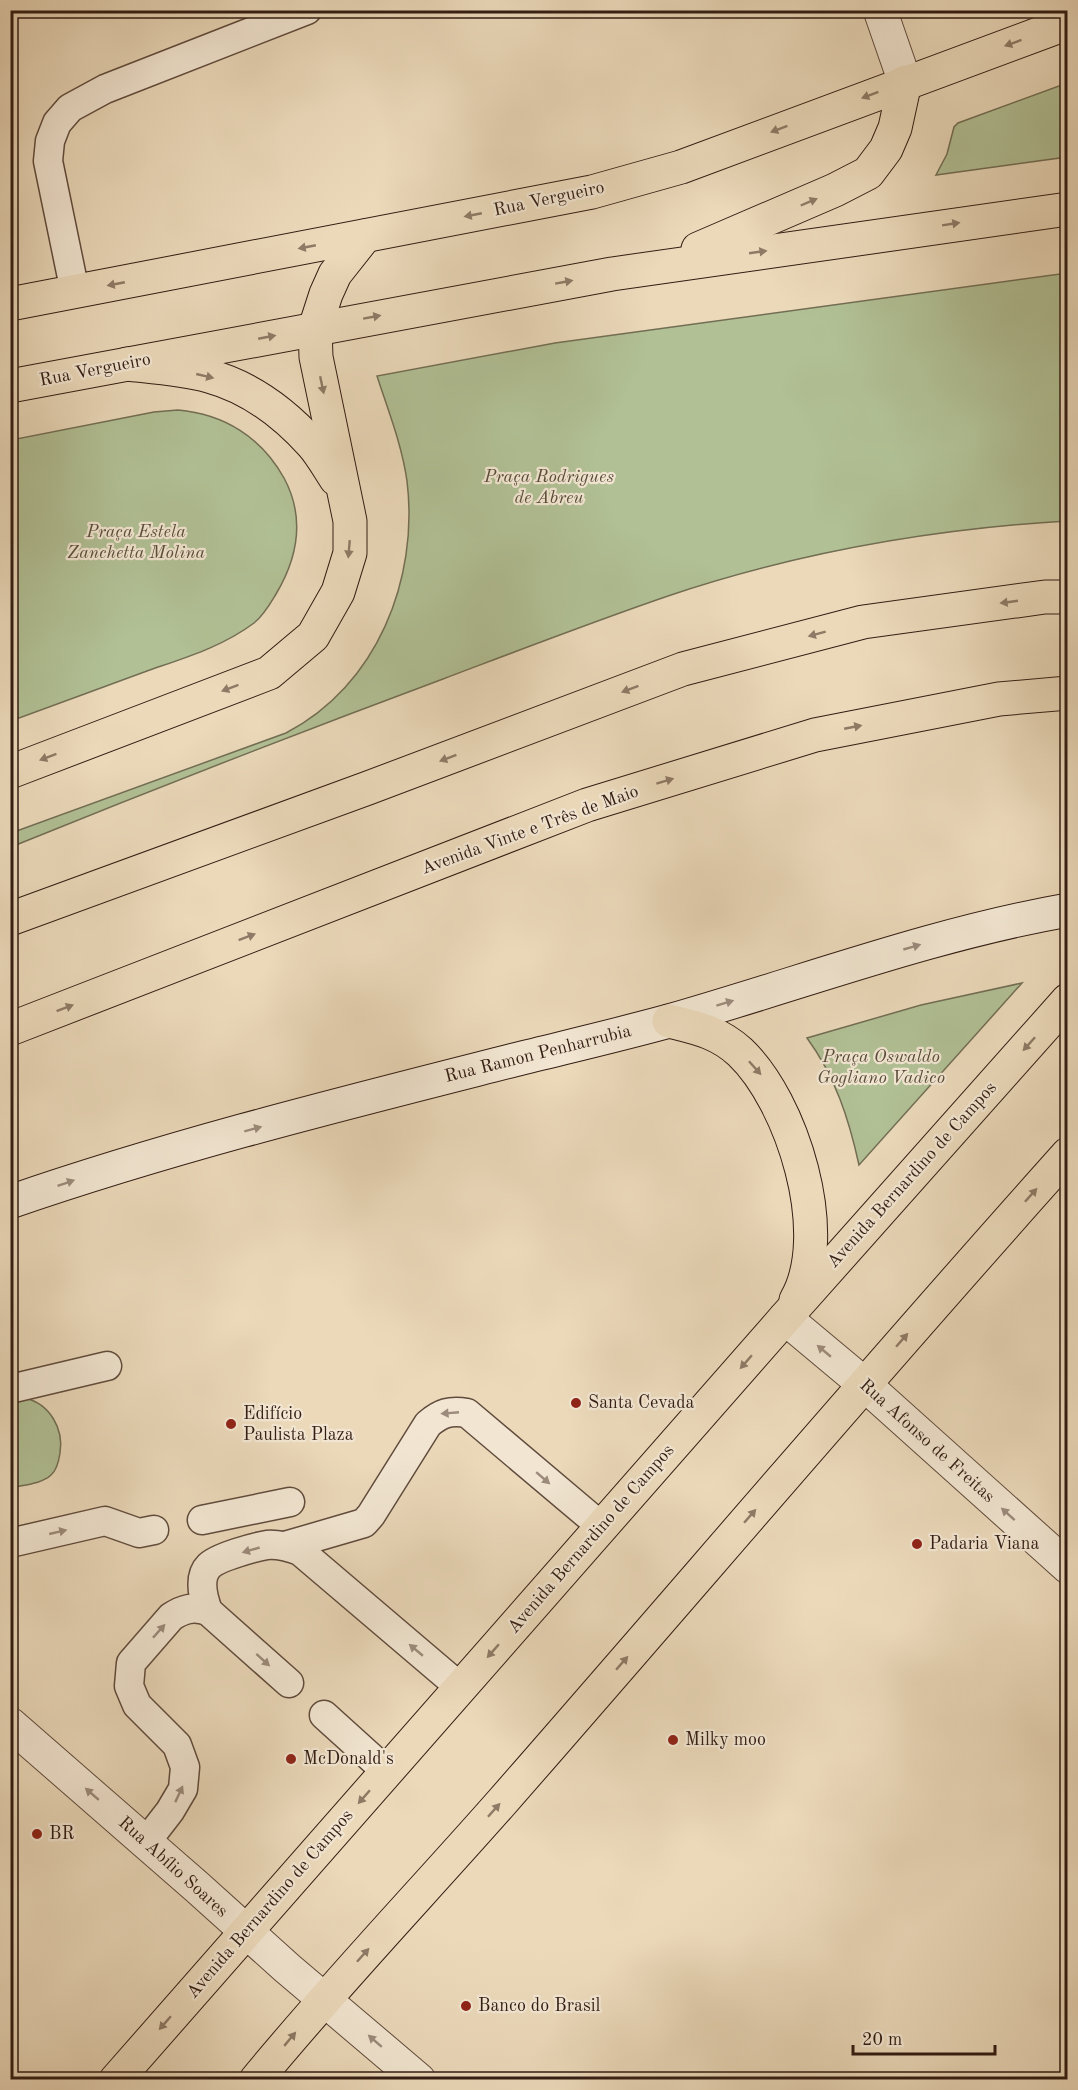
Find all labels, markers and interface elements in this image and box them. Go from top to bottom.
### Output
one-way arrow [1003,38,1021,48]
one-way arrow [861,91,879,101]
one-way arrow [770,125,788,135]
street label: Rua Vergueiro [492,178,606,220]
one-way arrow [800,196,818,206]
one-way arrow [463,211,482,220]
one-way arrow [942,220,961,229]
one-way arrow [297,243,316,252]
one-way arrow [749,248,768,257]
one-way arrow [555,277,574,286]
one-way arrow [106,280,125,289]
one-way arrow [363,312,382,321]
one-way arrow [257,332,276,341]
street label: Rua Vergueiro [38,350,152,390]
one-way arrow [196,371,214,381]
one-way arrow [318,376,327,395]
park label: Praça Rodrigues de Abreu [483,468,614,507]
park label: Praça Estela Zanchetta Molina [67,523,205,562]
one-way arrow [344,539,354,558]
one-way arrow [1000,598,1019,607]
one-way arrow [808,630,826,640]
one-way arrow [221,684,239,693]
one-way arrow [621,684,639,694]
one-way arrow [843,722,862,731]
one-way arrow [38,753,56,763]
one-way arrow [439,754,457,764]
one-way arrow [657,776,675,785]
street label: Avenida Vinte e Três de Maio [419,782,641,878]
one-way arrow [238,932,256,942]
one-way arrow [903,942,921,951]
one-way arrow [716,998,734,1007]
one-way arrow [56,1003,74,1012]
street label: Rua Ramon Penharrubia [443,1022,633,1086]
one-way arrow [1023,1036,1036,1051]
park label: Praça Oswaldo Gogliano Vadico [817,1048,945,1087]
one-way arrow [748,1061,762,1076]
street label: Avenida Bernardino de Campos [824,1078,1000,1272]
one-way arrow [244,1123,262,1133]
one-way arrow [57,1177,75,1187]
one-way arrow [1024,1187,1038,1202]
one-way arrow [895,1333,908,1348]
one-way arrow [816,1345,832,1358]
one-way arrow [740,1354,753,1369]
street label: Rua Afonso de Freitas [856,1376,998,1506]
place label: Santa Cevada [588,1394,695,1412]
marker: Santa Cevada [569,1396,583,1410]
place label: Edifício Paulista Plaza [243,1405,354,1444]
one-way arrow [440,1408,459,1418]
marker: Edifício Paulista Plaza [224,1417,238,1431]
street label: Avenida Bernardino de Campos [504,1441,678,1637]
one-way arrow [535,1471,550,1484]
one-way arrow [1001,1507,1016,1521]
one-way arrow [743,1509,756,1524]
one-way arrow [49,1527,67,1537]
place label: Padaria Viana [929,1535,1039,1553]
marker: Padaria Viana [910,1537,924,1551]
one-way arrow [242,1546,260,1555]
one-way arrow [152,1624,165,1639]
one-way arrow [487,1643,500,1658]
one-way arrow [408,1644,424,1657]
one-way arrow [255,1653,270,1666]
one-way arrow [615,1656,628,1671]
place label: Milky moo [685,1731,766,1749]
marker: Milky moo [666,1733,680,1747]
place label: McDonald's [303,1750,394,1768]
marker: McDonald's [284,1752,298,1766]
one-way arrow [175,1786,184,1803]
one-way arrow [84,1787,99,1801]
one-way arrow [357,1790,371,1805]
one-way arrow [487,1803,500,1818]
street label: Avenida Bernardino de Campos [183,1806,357,2002]
street label: Rua Abílio Soares [115,1813,231,1921]
place label: BR [49,1825,74,1843]
marker: BR [30,1827,44,1841]
one-way arrow [356,1947,370,1962]
place label: Banco do Brasil [478,1997,601,2015]
marker: Banco do Brasil [459,1999,473,2013]
one-way arrow [159,2015,172,2030]
scale bar [853,2018,996,2056]
text: 20 m [862,2031,902,2049]
one-way arrow [283,2032,296,2047]
one-way arrow [368,2035,383,2048]

